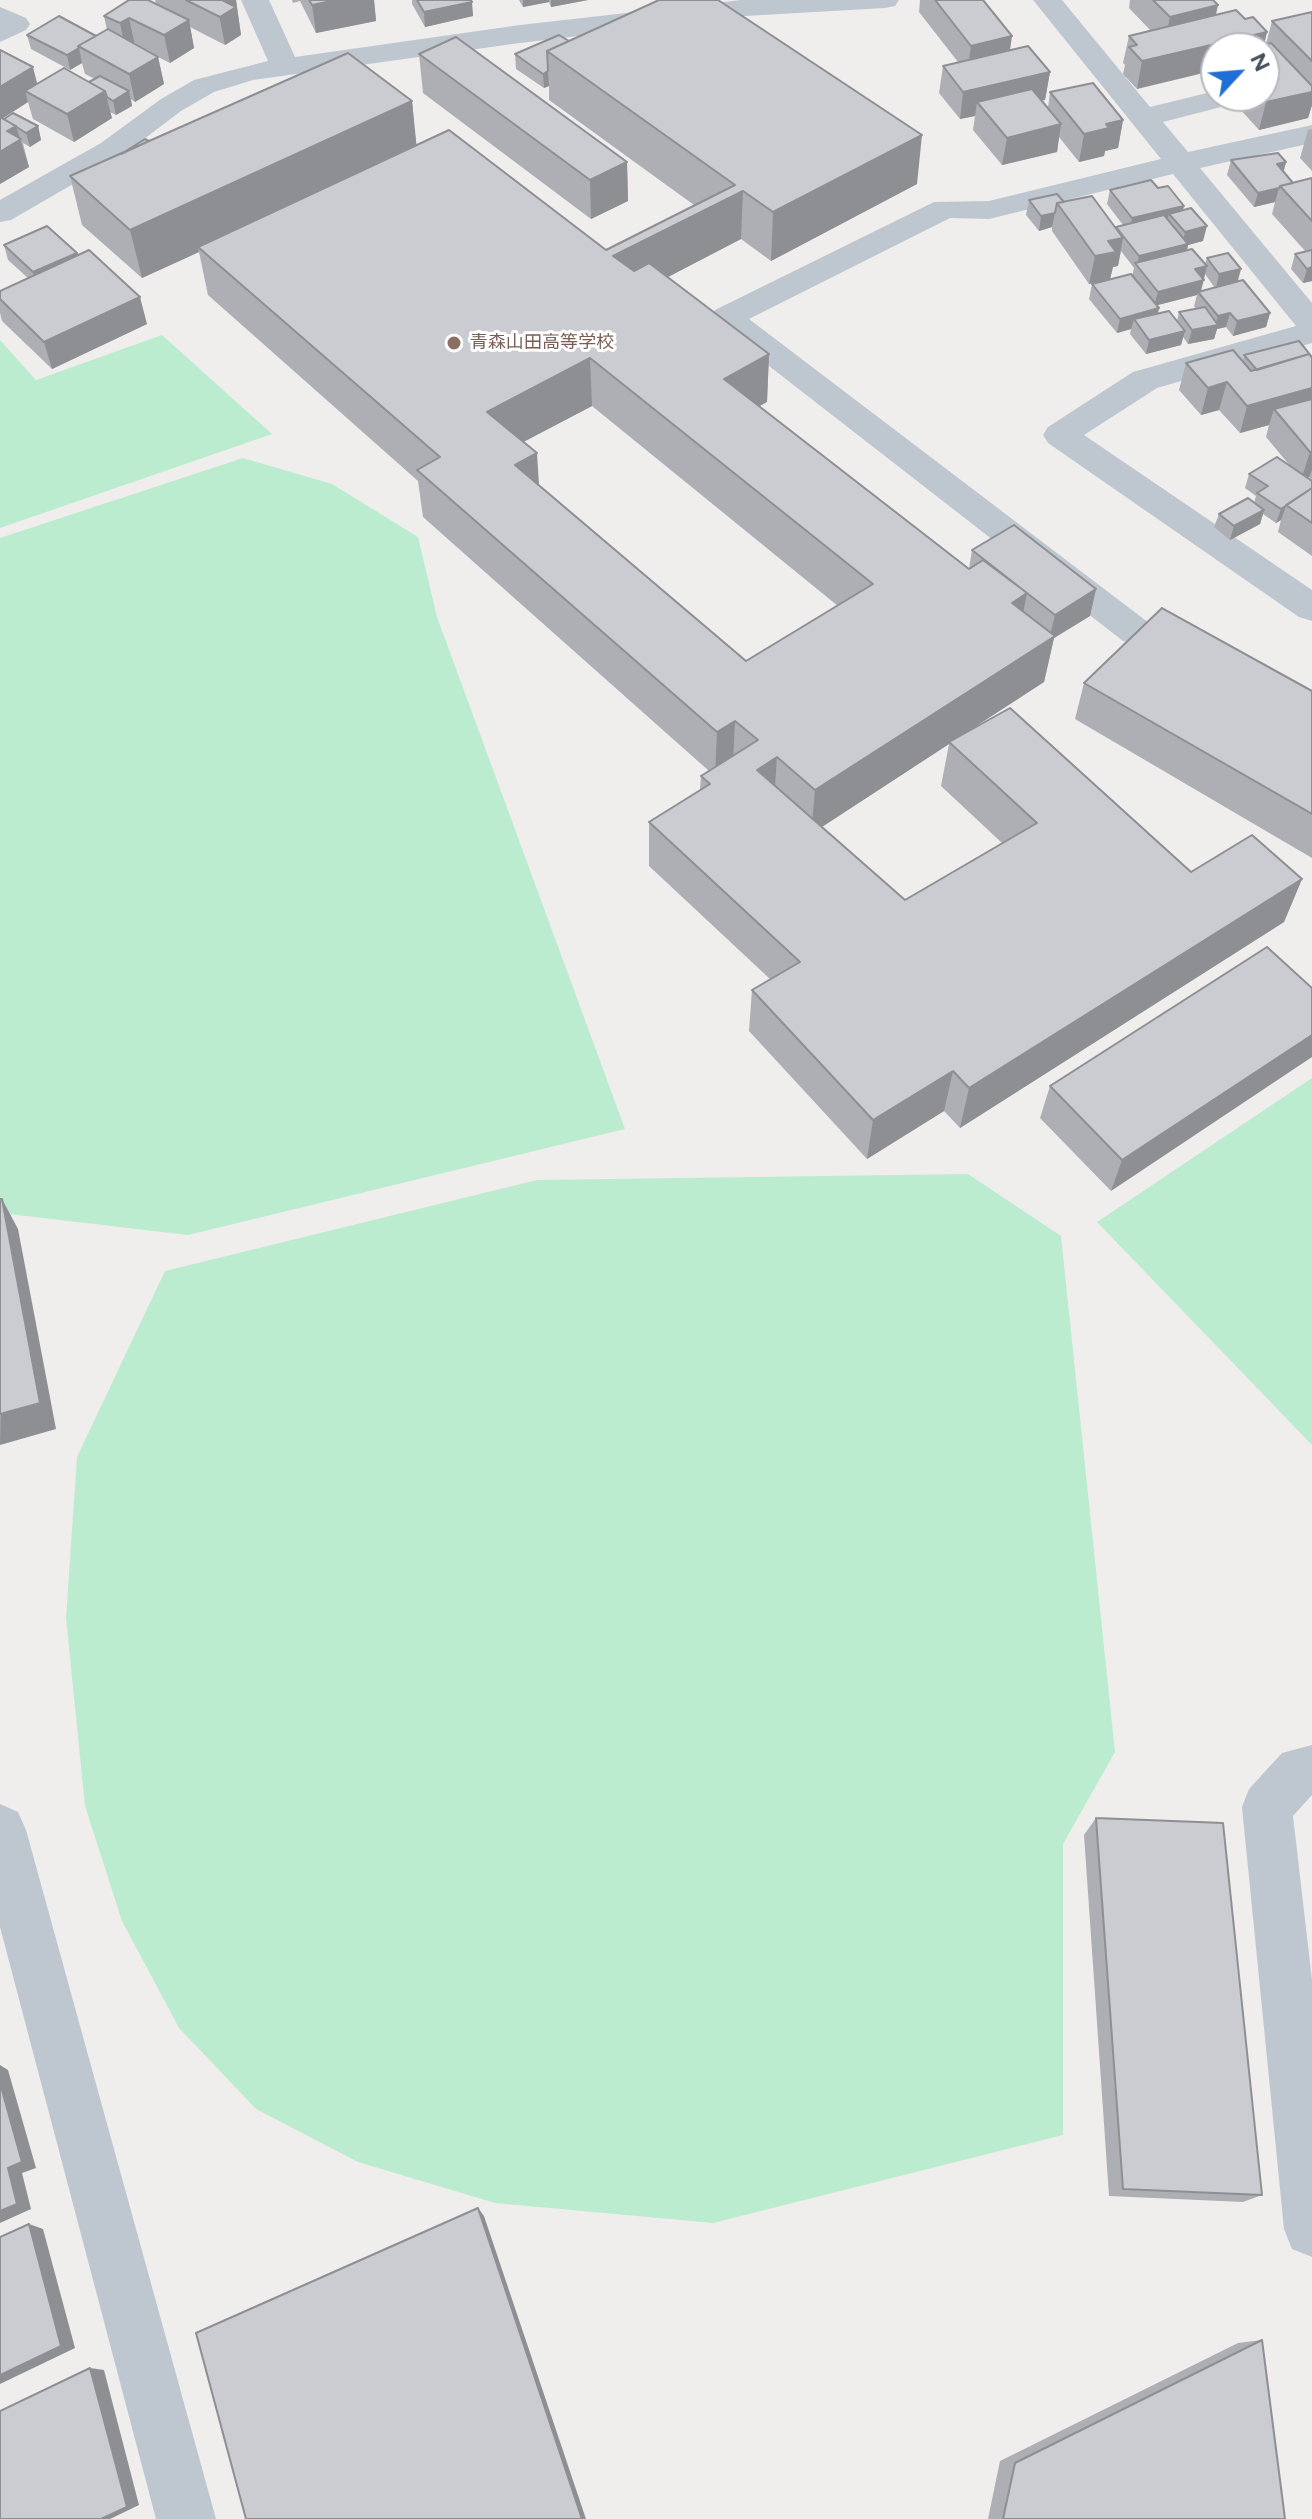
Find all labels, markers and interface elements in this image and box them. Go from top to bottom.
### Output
north arrow [1200,32,1280,112]
text: N [1244,49,1276,76]
place label: 青森山田高等学校 [470,332,614,354]
marker: 青森山田高等学校 [445,334,463,352]

